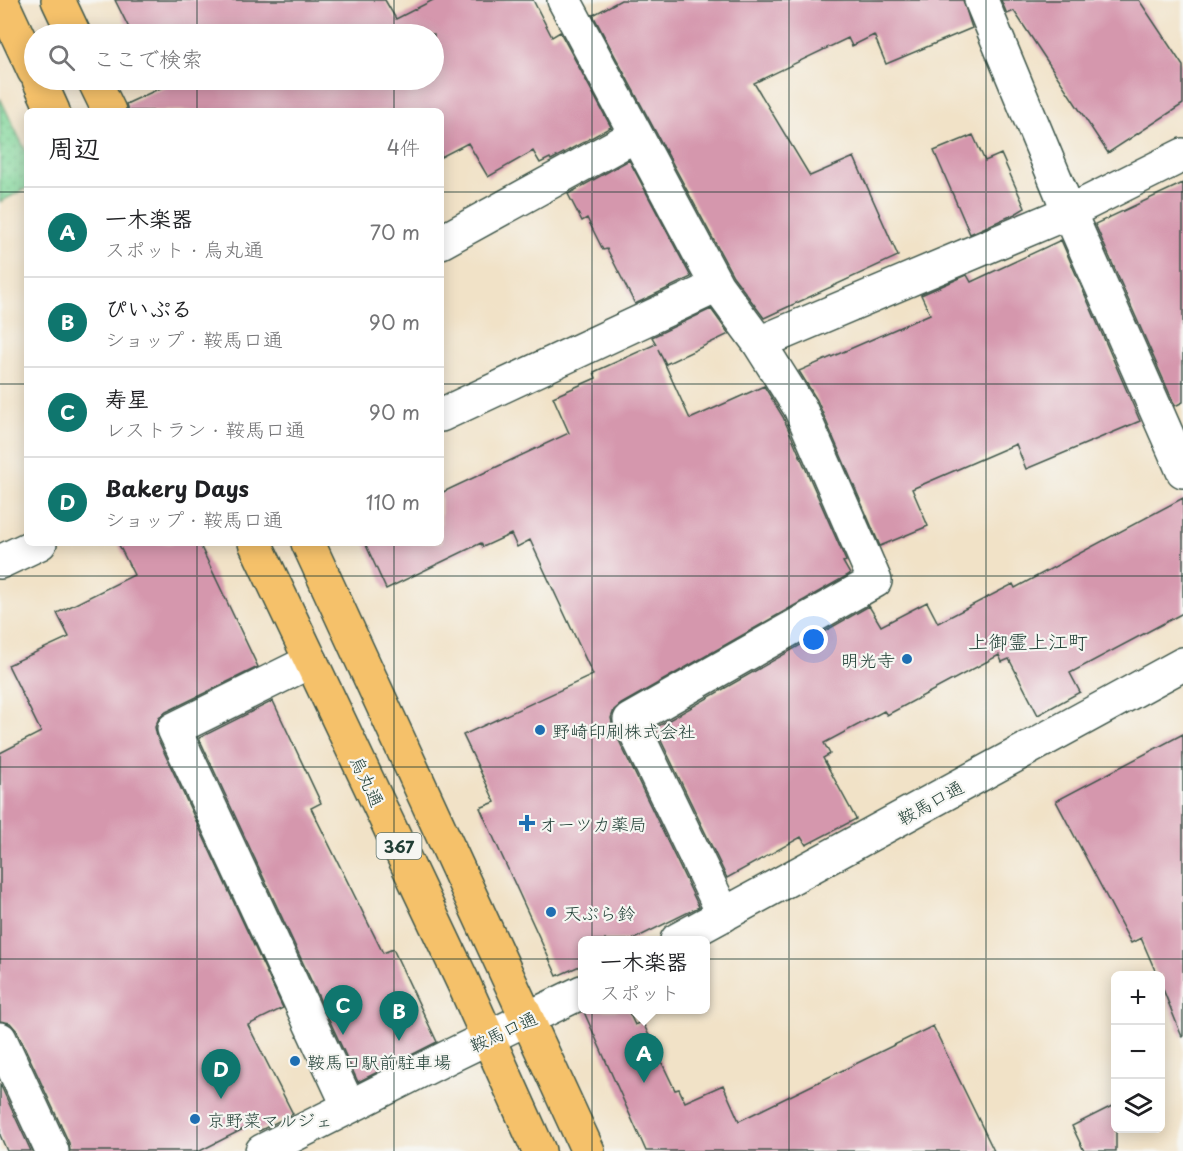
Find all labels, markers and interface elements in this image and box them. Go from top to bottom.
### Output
search box [24,24,444,90]
icon: search [45,41,78,74]
text: ここで検索 [93,41,203,74]
text: 周辺 [48,128,100,167]
text: 4件 [387,132,420,162]
text: 一木楽器 [105,201,193,234]
text: A [60,217,75,247]
text: 70 m [370,217,420,247]
text: スポット · 烏丸通 [105,234,264,264]
text: ぴいぷる [105,291,193,324]
text: B [61,307,74,337]
text: 90 m [369,307,420,337]
text: ショップ · 鞍馬口通 [105,324,283,354]
text: 寿星 [105,381,149,414]
text: C [60,397,75,427]
text: 90 m [369,397,420,427]
text: レストラン · 鞍馬口通 [105,414,305,444]
text: Bakery Days [105,471,249,504]
text: D [60,487,75,517]
text: 110 m [366,487,420,517]
text: ショップ · 鞍馬口通 [105,504,283,534]
your location [799,625,828,654]
district label: 上御霊上江町 [968,626,1088,656]
place label: 明光寺 [841,646,895,673]
marker: 明光寺 [900,652,914,666]
place label: 野崎印刷株式会社 [552,717,696,744]
marker: 野崎印刷株式会社 [533,723,547,737]
street label: 烏丸通 [344,751,392,811]
street label: 鞍馬口通 [892,773,968,831]
place label: オーツカ薬局 [539,810,647,837]
marker: オーツカ薬局 [520,816,534,830]
road number: 367 [376,833,422,859]
place label: 天ぷら鈴 [563,899,635,926]
marker: 天ぷら鈴 [544,905,558,919]
popup [578,936,710,1014]
text: 一木楽器 [600,944,688,977]
map controls [1111,971,1165,1133]
button: + [1111,971,1165,1025]
text: スポット [600,977,680,1007]
pin: C [324,986,362,1035]
pin: B [380,992,418,1041]
street label: 鞍馬口通 [465,1004,541,1058]
button: − [1111,1025,1165,1079]
pin: A [624,1034,664,1083]
place label: 鞍馬口駅前駐車場 [307,1048,451,1075]
pin: D [202,1050,240,1099]
marker: 鞍馬口駅前駐車場 [288,1054,302,1068]
button: layers [1111,1079,1165,1133]
place label: 京野菜マルジェ [207,1106,333,1133]
marker: 京野菜マルジェ [188,1112,202,1126]

